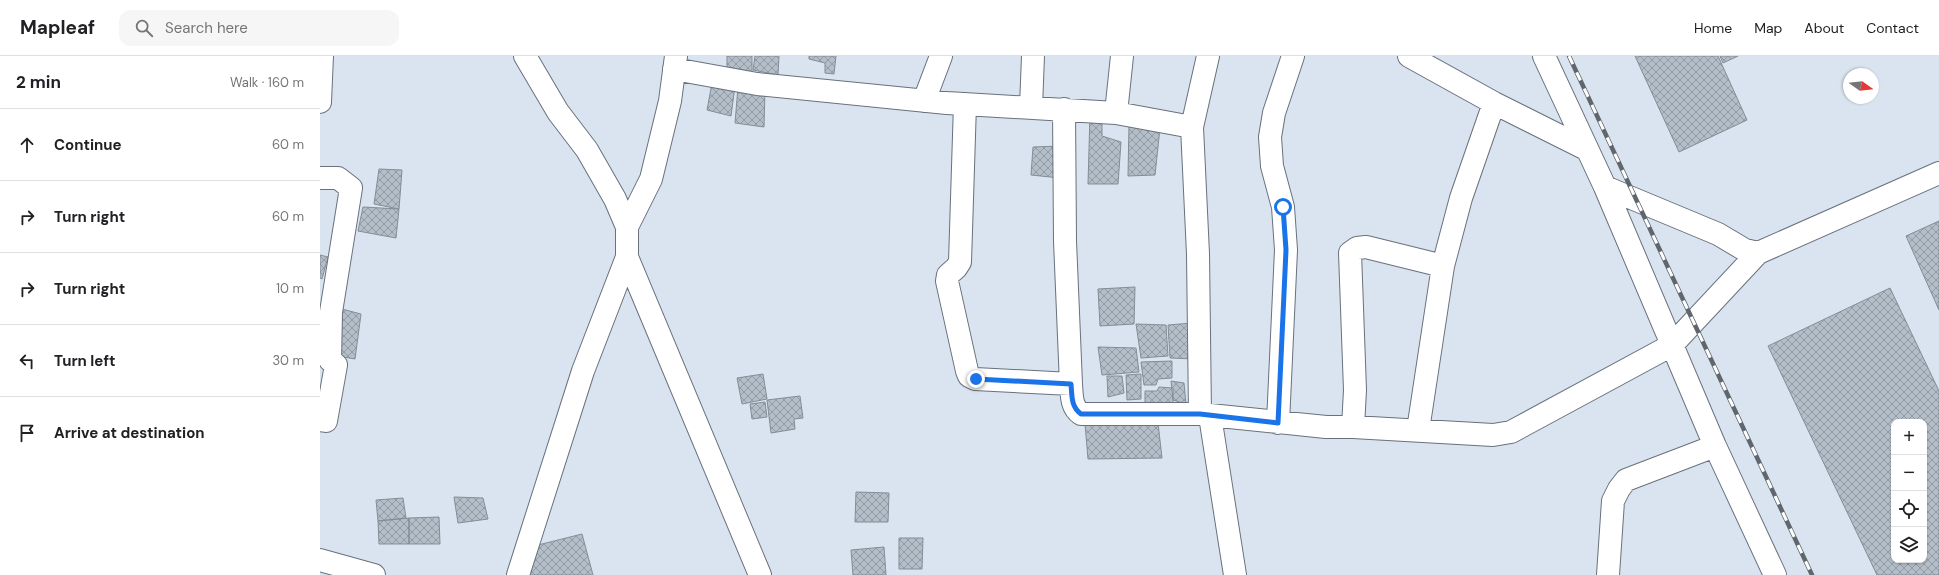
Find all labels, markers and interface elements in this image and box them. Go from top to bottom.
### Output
search box [119,10,399,46]
text: Mapleaf [20,15,95,40]
icon: search [133,17,155,39]
text: Search here [165,18,248,38]
text: Home [1694,19,1732,37]
text: Map [1754,19,1782,37]
text: About [1804,19,1844,37]
text: Contact [1866,19,1919,37]
north arrow [1843,68,1879,104]
text: 2 min [16,71,61,93]
text: Walk · 160 m [230,74,304,91]
icon: ahead [16,134,38,156]
text: Continue [54,135,122,155]
text: 60 m [272,136,304,153]
route start [1274,198,1292,216]
icon: right [16,206,38,228]
text: Turn right [54,207,125,227]
text: 60 m [272,208,304,225]
icon: right [16,278,38,300]
text: Turn right [54,279,125,299]
text: 10 m [276,280,304,297]
icon: left [16,350,38,372]
text: Turn left [54,351,115,371]
text: 30 m [272,352,304,369]
route end [967,370,985,388]
map controls [1891,419,1927,563]
button: + [1891,419,1927,455]
icon: arrive [16,422,38,444]
text: Arrive at destination [54,423,205,443]
button: − [1891,455,1927,491]
button: locate [1891,491,1927,527]
button: layers [1891,527,1927,563]

